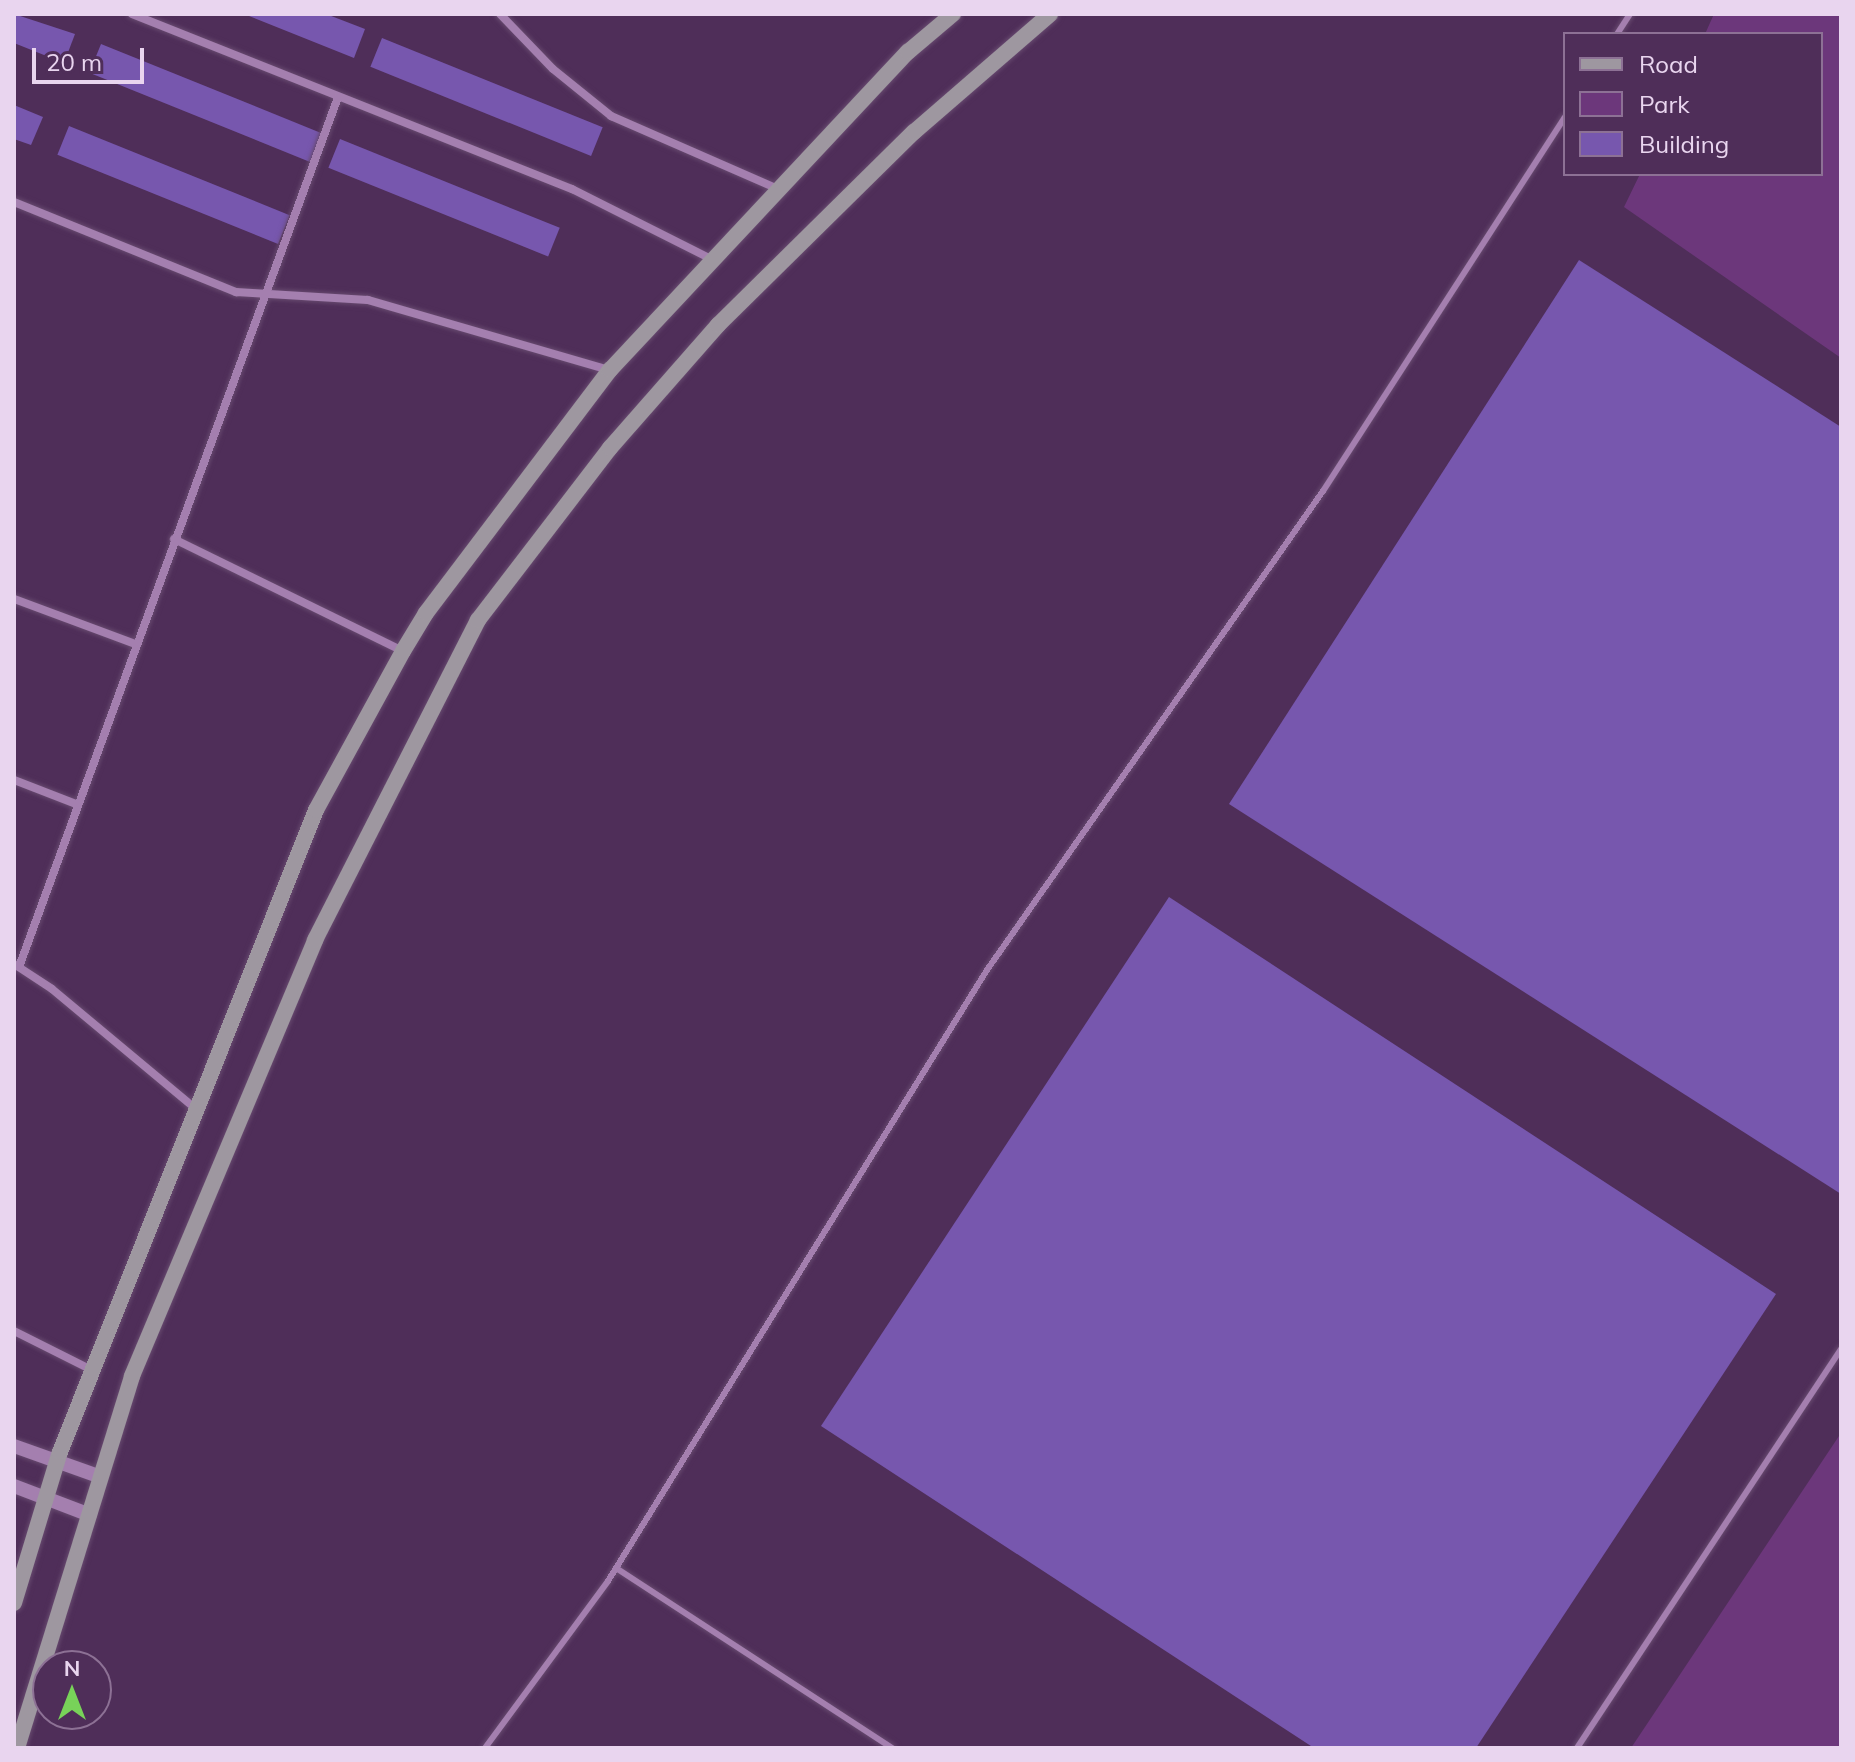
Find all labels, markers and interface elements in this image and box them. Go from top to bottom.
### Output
scale bar [36,32,148,82]
legend [1563,32,1823,176]
text: 20 m [46,47,102,77]
text: Road [1639,49,1698,79]
text: Park [1639,89,1690,119]
text: Building [1639,129,1729,159]
north arrow [32,1650,112,1730]
text: N [64,1654,80,1682]

